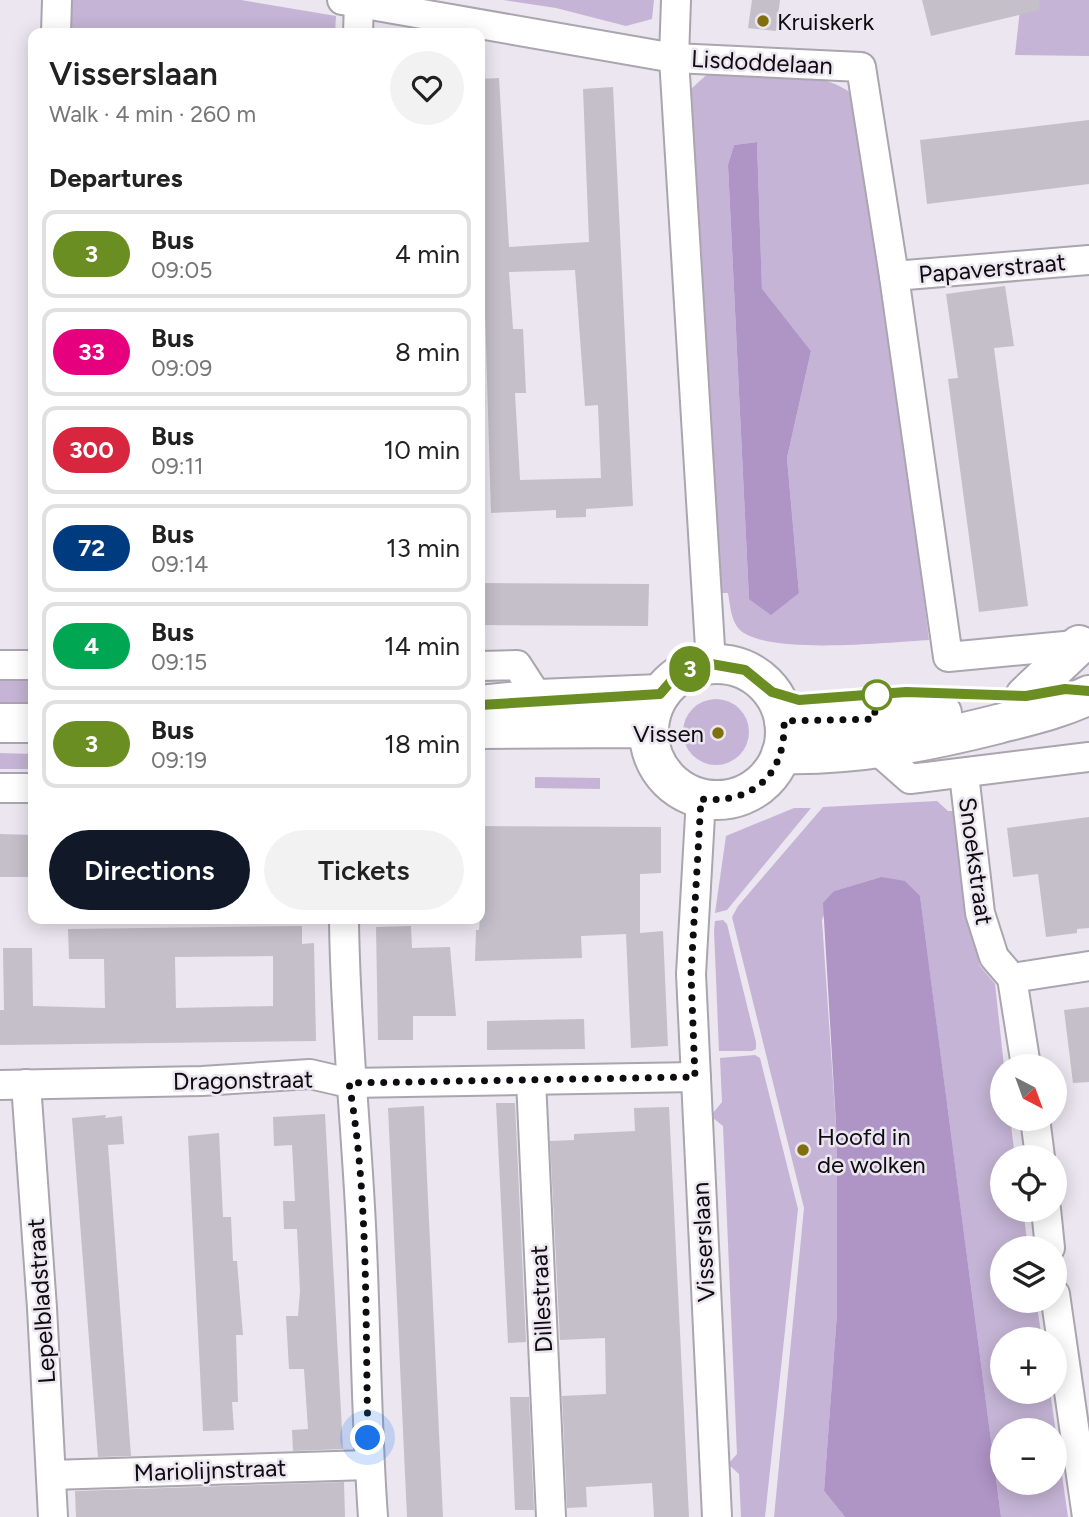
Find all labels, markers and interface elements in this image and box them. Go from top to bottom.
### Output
place label: Kruiskerk [777,7,874,36]
marker: Kruiskerk [755,13,771,29]
street label: Lisdoddelaan [691,44,833,80]
button: heart [390,51,464,125]
text: Visserslaan [49,54,218,93]
text: Walk · 4 min · 260 m [49,100,256,128]
text: Departures [49,162,183,194]
text: Bus [151,224,194,256]
text: 4 min [395,238,460,270]
text: 3 [85,239,98,268]
street label: Papaverstraat [917,247,1067,289]
text: 09:05 [151,256,213,284]
text: Bus [151,322,194,354]
text: 8 min [395,336,460,368]
text: 33 [78,337,105,366]
text: 09:09 [151,354,212,382]
text: Bus [151,420,194,452]
text: 10 min [384,434,460,466]
text: 300 [69,435,114,464]
text: 09:11 [151,452,204,480]
text: Bus [151,518,194,550]
text: 13 min [386,532,460,564]
text: 72 [78,533,105,562]
text: 09:14 [151,550,208,578]
text: Bus [151,616,194,648]
text: 14 min [384,630,460,662]
text: 4 [84,631,99,660]
line badge: 3 [667,646,713,692]
text: 09:15 [151,648,207,676]
text: 3 [683,654,697,683]
unlabelled marker [862,680,892,710]
text: Bus [151,714,194,746]
place label: Vissen [633,719,704,748]
marker: Vissen [710,725,726,741]
text: 18 min [384,728,460,760]
text: 3 [85,729,98,758]
text: 09:19 [151,746,207,774]
street label: Snoekstraat [953,795,999,927]
button: Directions [49,830,250,910]
button: Tickets [264,830,464,910]
north arrow [990,1054,1068,1130]
map controls [990,1054,1067,1495]
street label: Dragonstraat [173,1064,313,1096]
place label: Hoofd in de wolken [817,1122,926,1179]
marker: Hoofd in de wolken [795,1142,811,1158]
button: locate [990,1145,1067,1222]
street label: Visserslaan [685,1181,721,1303]
street label: Lepelbladstraat [21,1217,61,1385]
button: layers [990,1236,1067,1313]
street label: Dillestraat [524,1244,558,1354]
button: + [990,1327,1067,1404]
button: − [990,1418,1067,1495]
your location [350,1420,385,1455]
street label: Mariolijnstraat [133,1453,287,1487]

